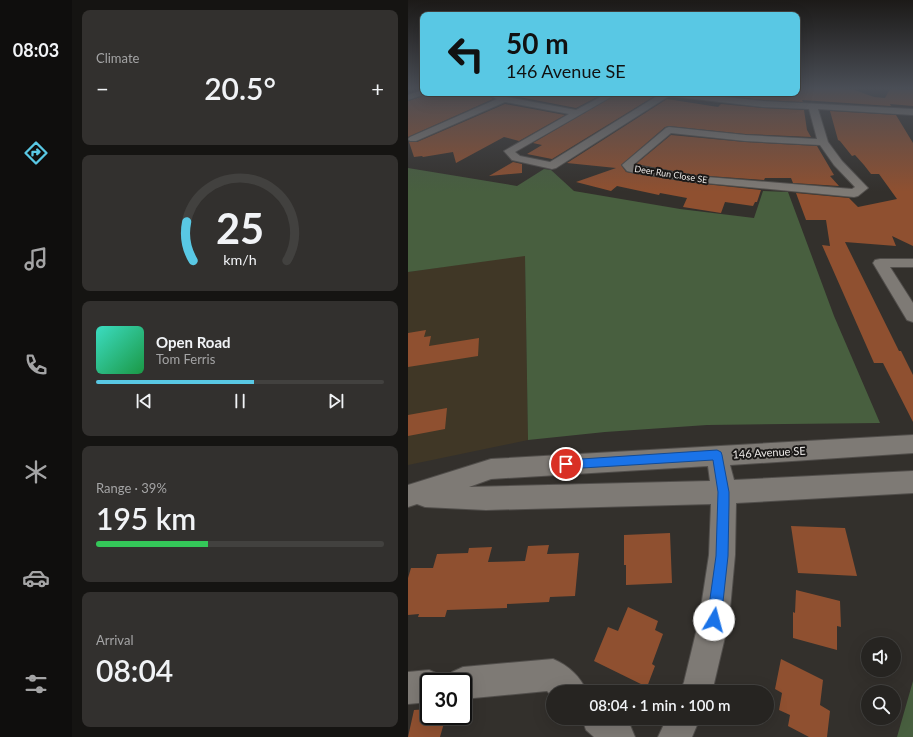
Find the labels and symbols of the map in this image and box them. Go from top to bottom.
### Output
street label: Deer Run Close SE [634,163,708,185]
street label: 146 Avenue SE [732,444,806,460]
pin [549,447,583,481]
position arrow [693,599,735,641]
speed limit sign: 30 [420,673,472,725]

